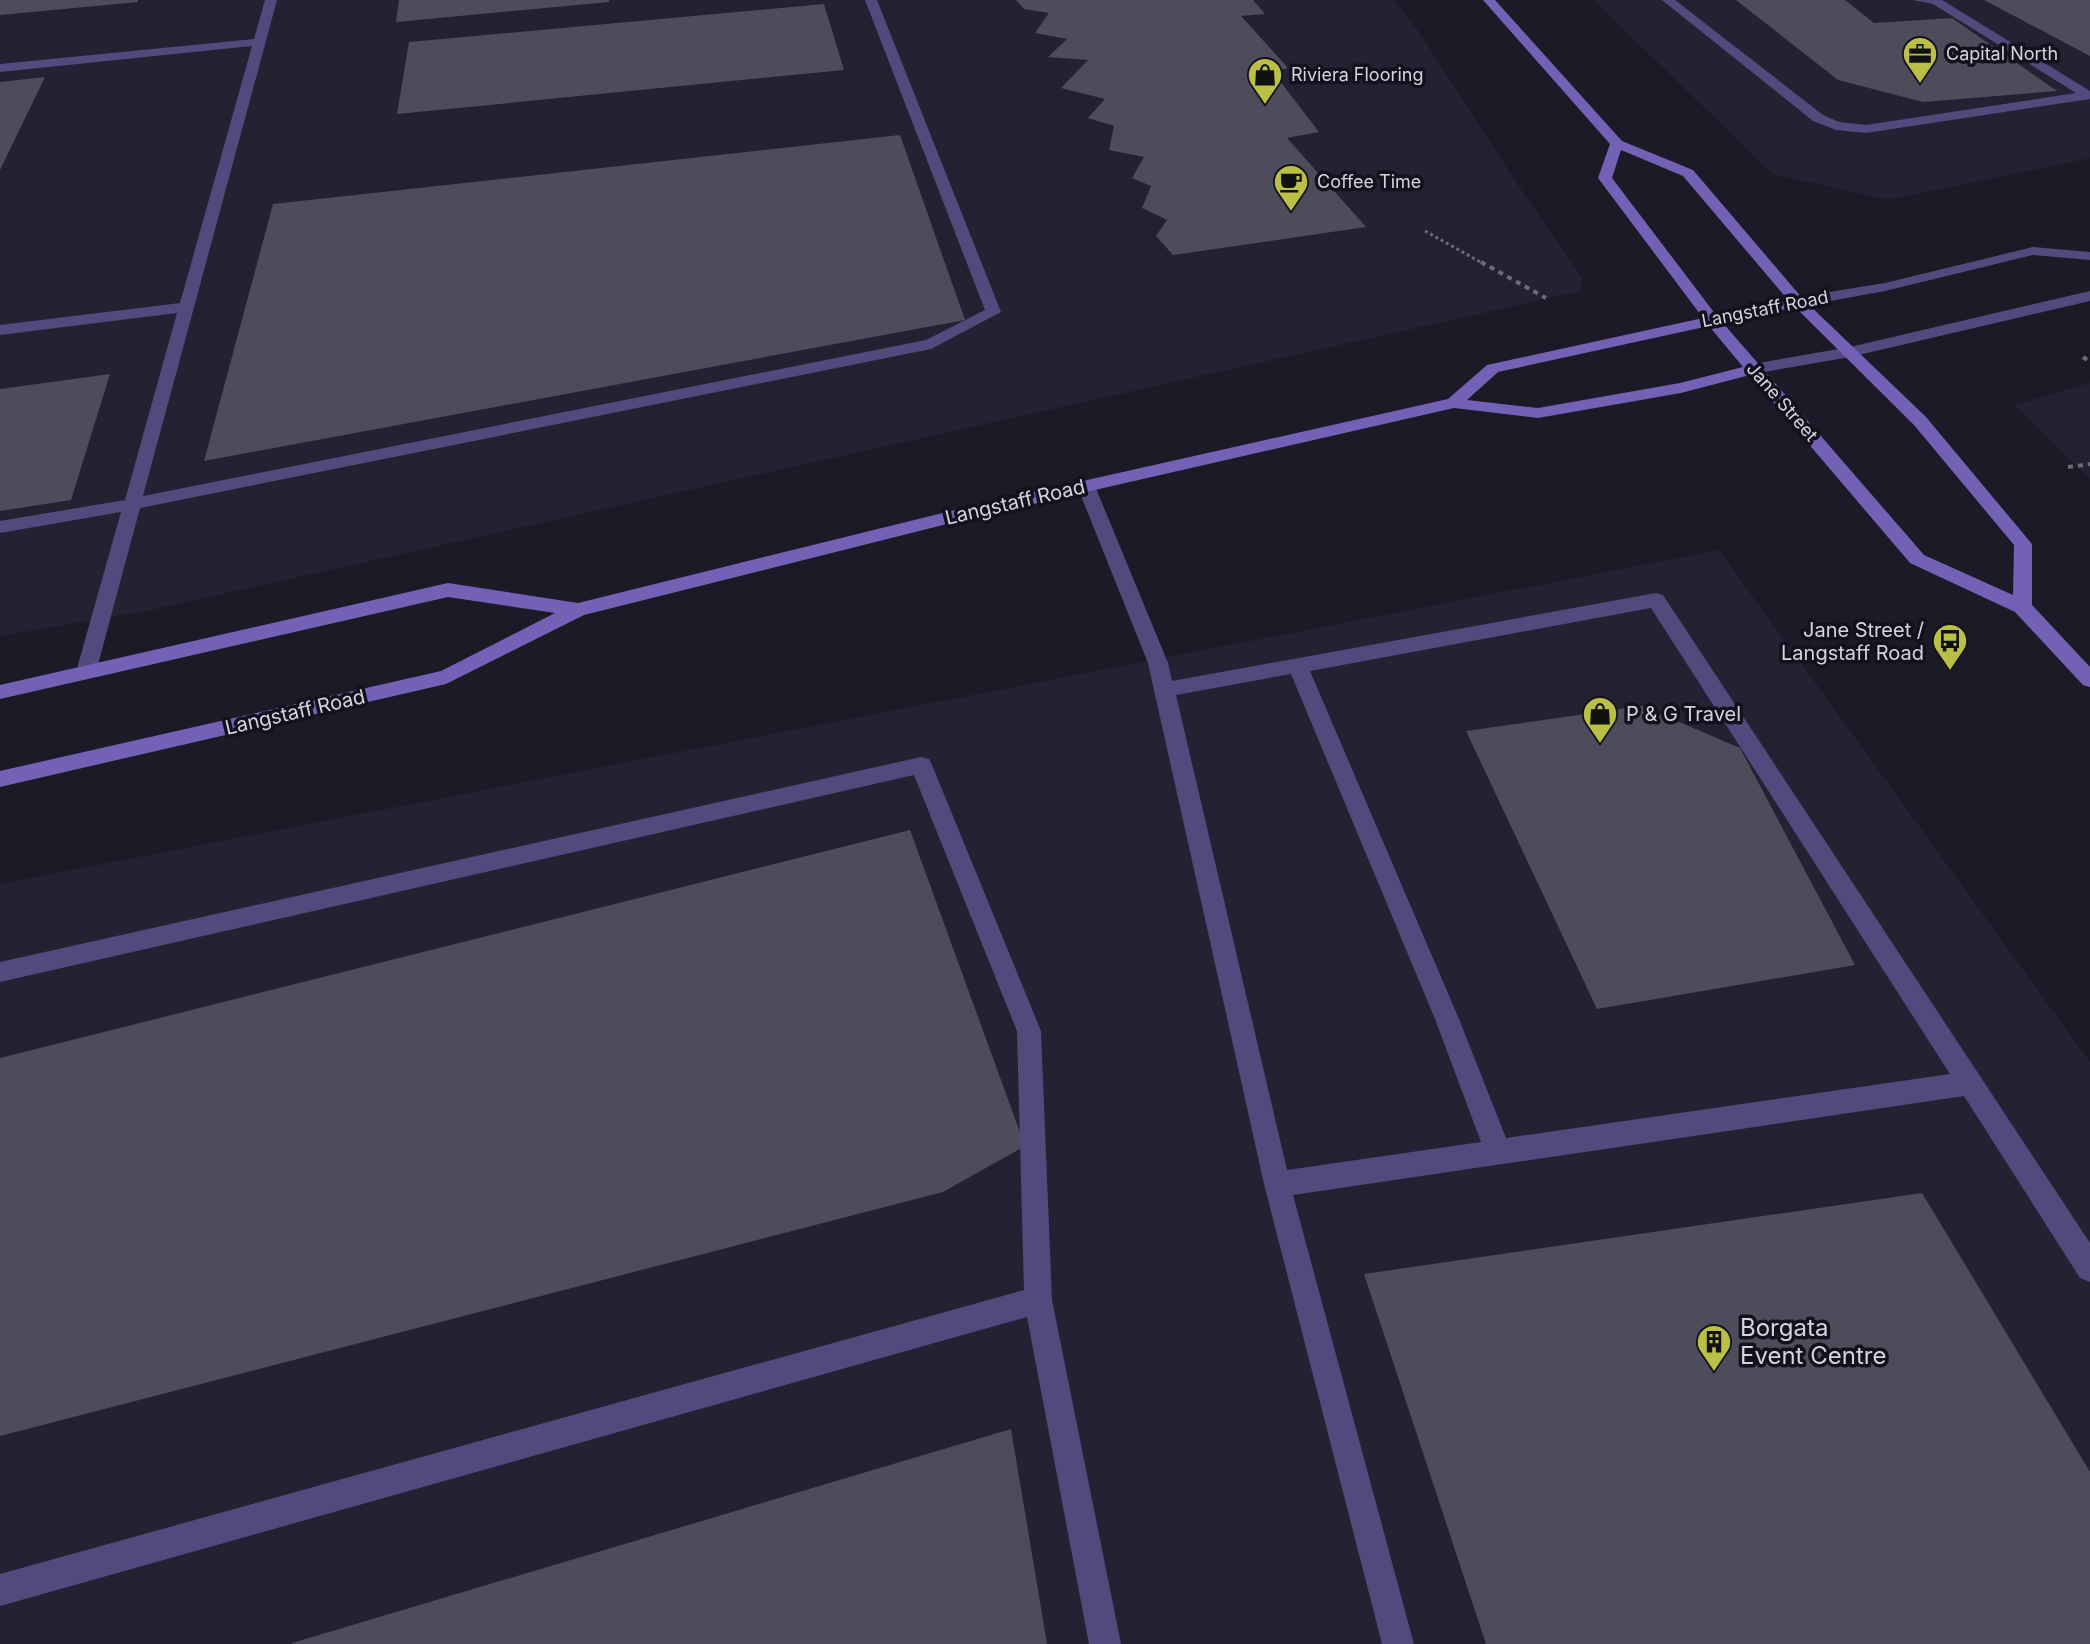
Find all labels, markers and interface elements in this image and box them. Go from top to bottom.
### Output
office icon: Capital North [1901,35,1939,85]
place label: Capital North [1946,43,2058,64]
shop icon: Riviera Flooring [1246,56,1284,106]
place label: Riviera Flooring [1291,64,1424,85]
cafe icon: Coffee Time [1272,163,1310,213]
place label: Coffee Time [1317,171,1421,192]
street label: Langstaff Road [1700,286,1830,331]
street label: Jane Street [1743,358,1822,445]
street label: Langstaff Road [943,474,1087,530]
place label: Jane Street / Langstaff Road [1781,618,1924,665]
bus stop icon: Jane Street / Langstaff Road [1931,622,1969,672]
street label: Langstaff Road [223,684,367,740]
shop icon: P & G Travel [1581,695,1619,745]
place label: P & G Travel [1626,702,1741,726]
place label: Borgata Event Centre [1740,1313,1886,1370]
building icon: Borgata Event Centre [1695,1323,1733,1373]

